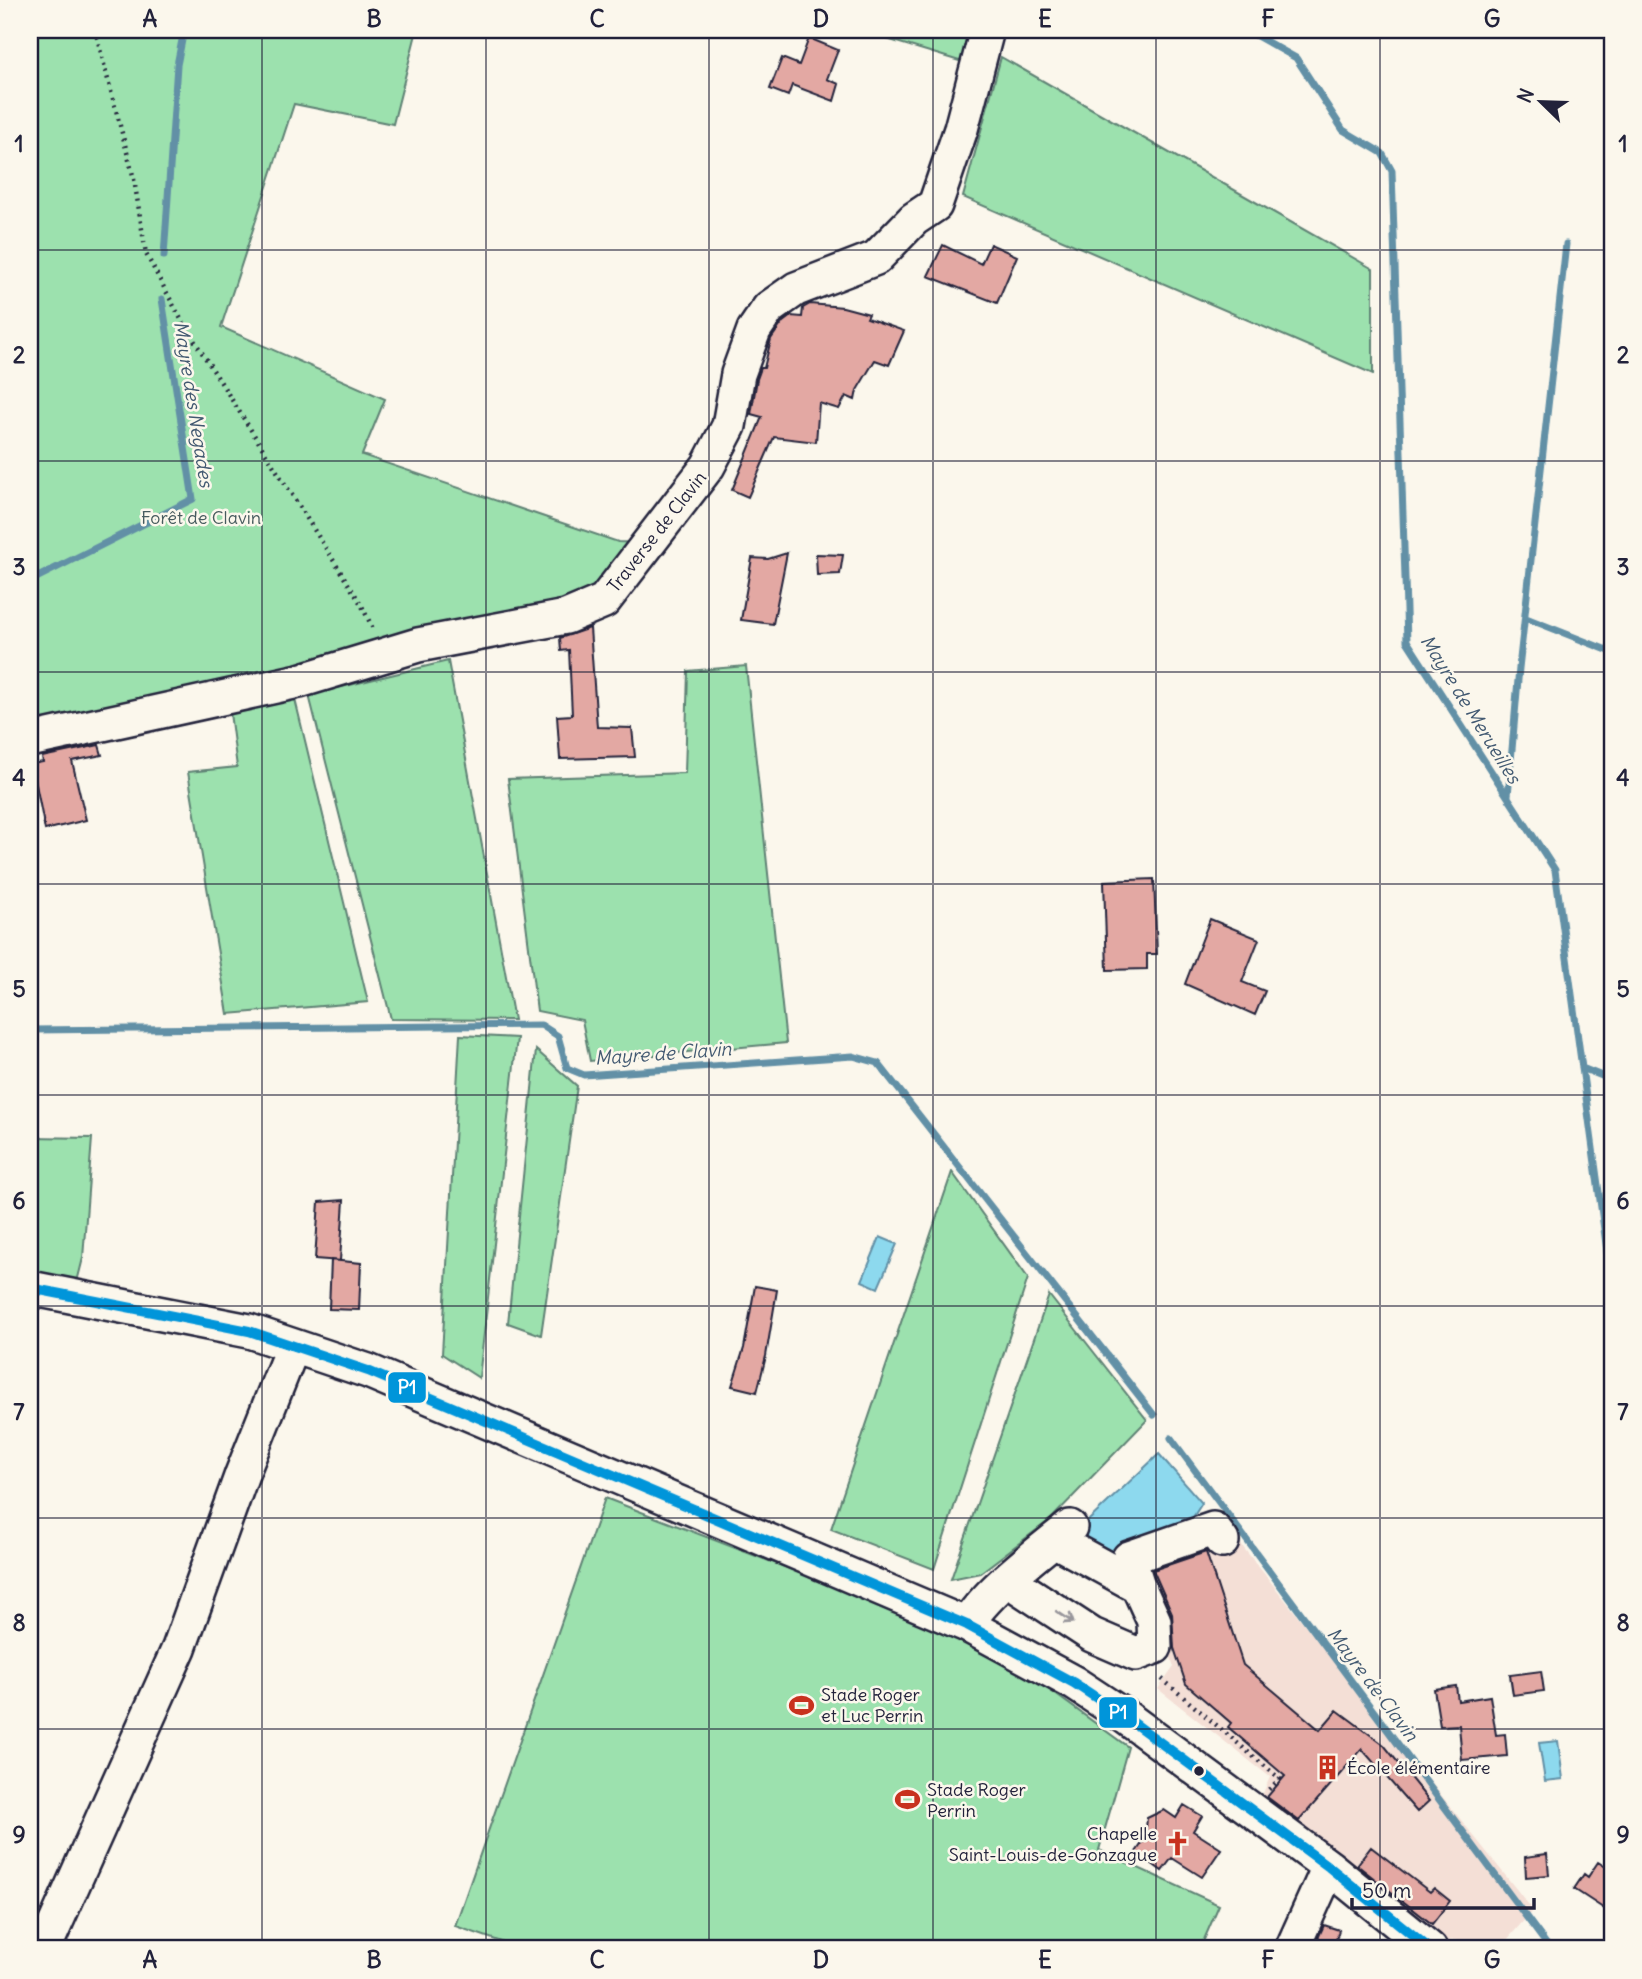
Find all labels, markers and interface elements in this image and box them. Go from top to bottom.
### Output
text: A [143,4,158,33]
text: B [366,4,382,33]
text: C [589,4,605,33]
text: D [813,4,829,33]
text: E [1038,4,1052,33]
text: F [1261,4,1275,33]
text: G [1484,4,1500,33]
north arrow [1506,66,1576,136]
text: N [1512,85,1539,106]
text: 1 [14,129,24,158]
text: 1 [1618,129,1628,158]
water label: Mayre des Negades [169,319,219,490]
text: 2 [13,340,26,369]
text: 2 [1617,340,1630,369]
street label: Traverse de Clavin [602,467,711,597]
park label: Forêt de Clavin [141,506,261,529]
text: 3 [12,552,26,581]
text: 3 [1616,552,1630,581]
water label: Mayre de Merueilles [1416,630,1527,789]
text: 4 [12,763,26,792]
text: 4 [1616,763,1630,792]
text: 5 [12,974,26,1003]
text: 5 [1616,974,1630,1003]
water label: Mayre de Clavin [594,1036,733,1070]
text: 6 [12,1186,26,1215]
text: 6 [1616,1186,1630,1215]
line badge: P1 [387,1371,427,1404]
text: P1 [398,1375,416,1399]
text: 7 [13,1397,25,1426]
text: 7 [1617,1397,1629,1426]
text: 8 [12,1608,26,1637]
text: 8 [1616,1608,1630,1637]
one-way arrow [1055,1610,1075,1624]
water label: Mayre de Clavin [1322,1622,1424,1747]
place label: Stade Roger et Luc Perrin [821,1683,923,1727]
sports icon: Stade Roger et Luc Perrin [787,1691,815,1719]
line badge: P1 [1098,1696,1138,1729]
text: P1 [1109,1700,1127,1724]
building icon: École élémentaire [1313,1754,1341,1782]
place label: École élémentaire [1347,1756,1490,1779]
unlabelled marker [1192,1764,1206,1778]
place label: Stade Roger Perrin [927,1778,1027,1822]
sports icon: Stade Roger Perrin [893,1786,921,1814]
text: 9 [12,1820,26,1849]
text: 9 [1616,1820,1630,1849]
place label: Chapelle Saint-Louis-de-Gonzague [949,1822,1157,1866]
church icon: Chapelle Saint-Louis-de-Gonzague [1163,1830,1191,1858]
scale bar [1352,1867,1534,1911]
text: 50 m [1362,1877,1411,1904]
text: A [143,1945,158,1974]
text: B [366,1945,382,1974]
text: C [589,1945,605,1974]
text: D [813,1945,829,1974]
text: E [1038,1945,1052,1974]
text: F [1261,1945,1275,1974]
text: G [1484,1945,1500,1974]

